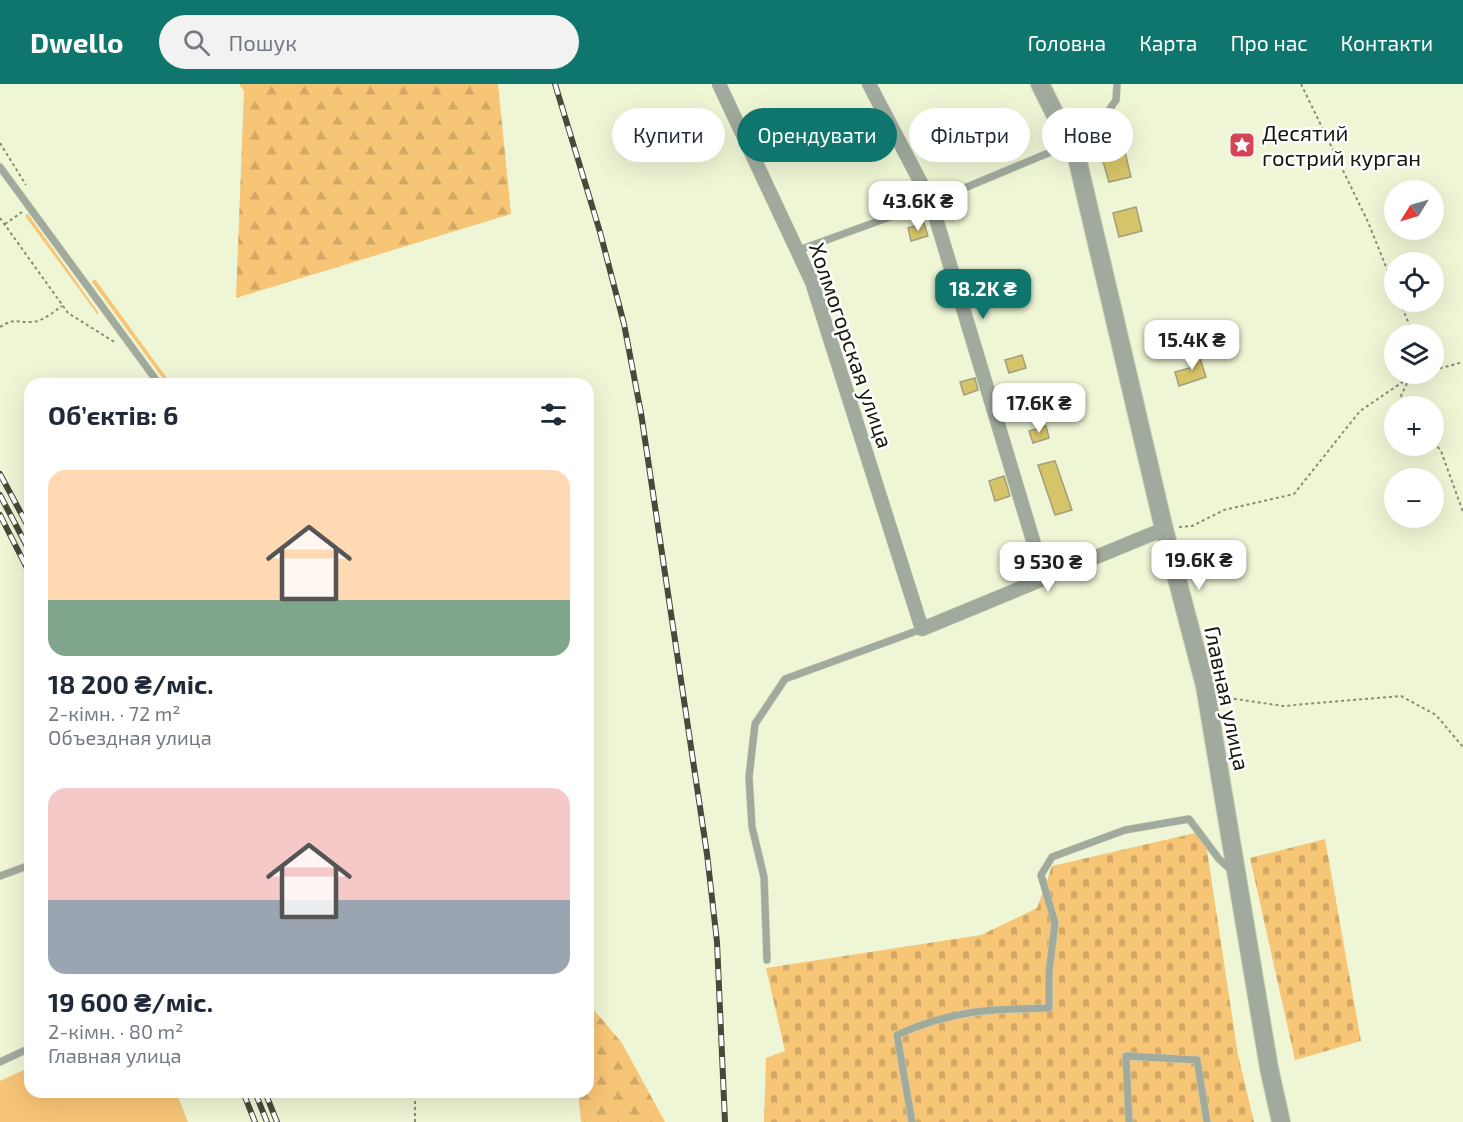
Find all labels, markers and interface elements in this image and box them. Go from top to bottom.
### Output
search box [159,15,579,69]
text: Dwello [30,25,123,59]
icon: search [180,26,213,59]
text: Пошук [228,29,297,55]
text: Головна [1027,30,1106,55]
text: Карта [1139,30,1197,55]
text: Про нас [1230,30,1308,55]
text: Контакти [1341,30,1433,55]
chip: Купити [612,108,725,162]
chip: Орендувати [737,108,897,162]
chip: Фільтри [909,108,1030,162]
chip: Нове [1042,108,1133,162]
place label: Десятий гострий курган [1262,119,1421,171]
place icon: Десятий гострий курган [1227,130,1257,160]
north arrow [1384,180,1444,240]
map controls [1384,180,1444,528]
pin: 43.6K ₴ [863,181,973,232]
text: 43.6K ₴ [883,188,953,212]
street label: Холмогорская улица [804,239,899,451]
button: locate [1384,252,1444,312]
pin: 18.2K ₴ [928,269,1038,320]
text: 18.2K ₴ [949,276,1017,300]
pin: 15.4K ₴ [1137,320,1247,371]
button: layers [1384,324,1444,384]
text: 15.4K ₴ [1158,327,1226,351]
pin: 17.6K ₴ [984,383,1094,434]
text: 17.6K ₴ [1006,390,1072,414]
button: + [1384,396,1444,456]
icon: filters [537,398,570,431]
text: Об’єктів: 6 [48,399,178,430]
button: − [1384,468,1444,528]
icon: home [255,509,363,617]
pin: 19.6K ₴ [1144,540,1254,591]
pin: 9 530 ₴ [993,542,1103,593]
text: 19.6K ₴ [1165,547,1233,571]
text: 9 530 ₴ [1014,549,1082,573]
street label: Главная улица [1199,623,1256,773]
text: 18 200 ₴/міс. [48,668,214,699]
text: 2-кімн. · 72 m² [48,701,181,725]
text: Объездная улица [48,725,212,749]
icon: home [255,827,363,935]
text: 19 600 ₴/міс. [48,986,213,1017]
text: 2-кімн. · 80 m² [48,1019,183,1043]
text: Главная улица [48,1043,182,1067]

